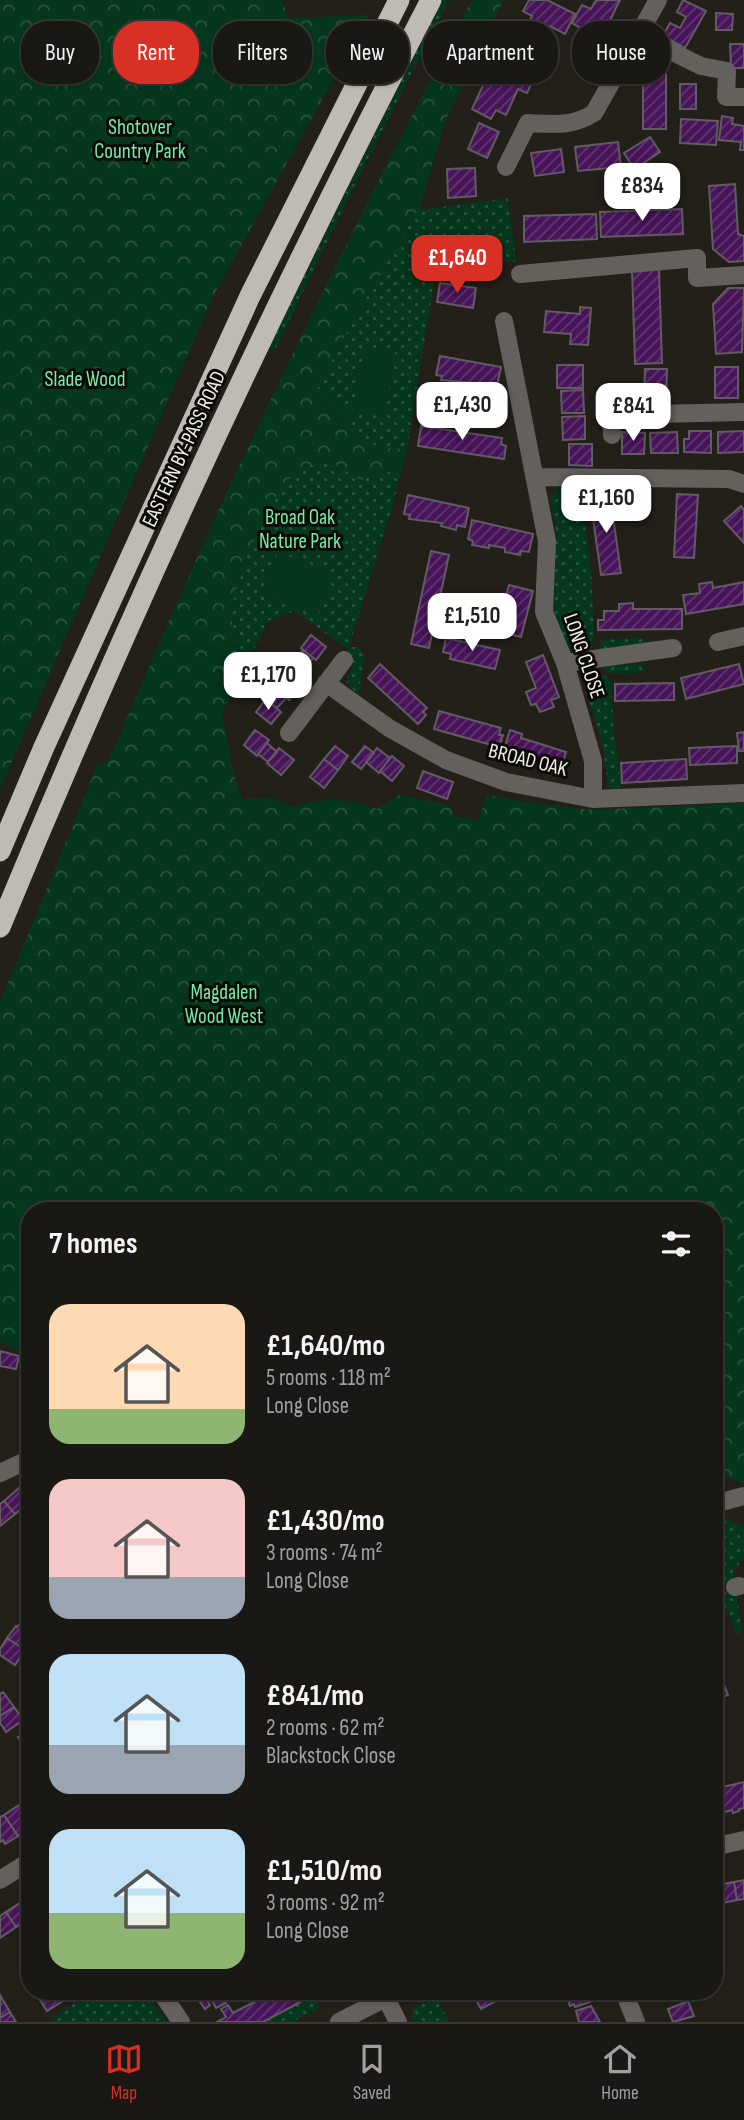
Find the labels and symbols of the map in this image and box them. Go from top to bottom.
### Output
park label: Shotover Country Park [94,115,186,164]
pin: £834 [601,164,683,223]
pin: £1,640 [400,236,514,295]
park label: Slade Wood [44,367,126,392]
street label: EASTERN BY-PASS ROAD [137,367,231,531]
pin: £1,430 [405,382,519,442]
pin: £841 [592,384,674,443]
pin: £1,160 [549,476,663,535]
park label: Broad Oak Nature Park [259,505,341,554]
pin: £1,510 [415,594,529,653]
street label: LONG CLOSE [558,610,610,702]
pin: £1,170 [211,652,325,712]
street label: BROAD OAK [486,738,571,782]
park label: Magdalen Wood West [185,980,263,1029]

